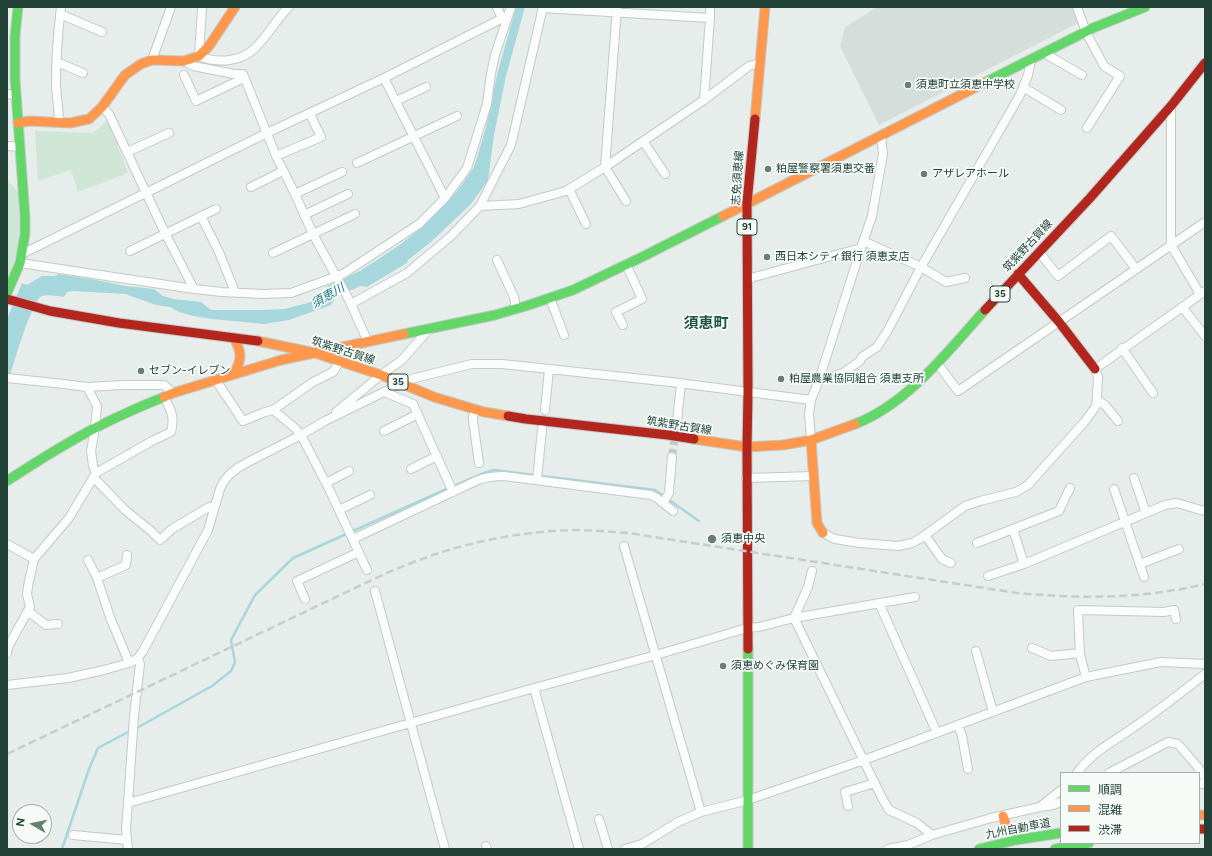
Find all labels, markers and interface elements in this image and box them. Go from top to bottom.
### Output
place label: 須恵町立須恵中学校 [916,78,1015,92]
marker: 須恵町立須恵中学校 [903,80,913,90]
street label: 志免須恵線 [729,150,747,206]
place label: 粕屋警察署須恵交番 [776,162,875,176]
marker: 粕屋警察署須恵交番 [763,164,773,174]
place label: アザレアホール [932,167,1009,181]
marker: アザレアホール [919,169,929,179]
street label: 筑紫野古賀線 [1001,217,1055,275]
road number: 91 [737,219,757,235]
place label: 西日本シティ銀行 須恵支店 [775,250,910,264]
marker: 西日本シティ銀行 須恵支店 [762,252,772,262]
water label: 須恵川 [309,281,347,311]
road number: 35 [990,286,1010,302]
district label: 須恵町 [684,315,728,333]
street label: 筑紫野古賀線 [310,335,376,367]
place label: セブン-イレブン [149,364,231,378]
marker: セブン-イレブン [136,366,146,376]
place label: 粕屋農業協同組合 須恵支所 [789,372,924,386]
road number: 35 [388,374,408,390]
marker: 粕屋農業協同組合 須恵支所 [776,374,786,384]
street label: 筑紫野古賀線 [645,414,713,438]
place label: 須恵中央 [721,532,765,546]
marker: 須恵中央 [706,533,718,545]
place label: 須恵めぐみ保育園 [731,659,819,673]
marker: 須恵めぐみ保育園 [718,661,728,671]
legend [1060,772,1200,844]
text: 順調 [1098,783,1122,797]
text: 混雑 [1098,803,1122,817]
north arrow [12,804,52,844]
street label: 九州自動車道 [984,816,1052,842]
text: N [14,817,28,827]
text: 渋滞 [1098,823,1122,837]

